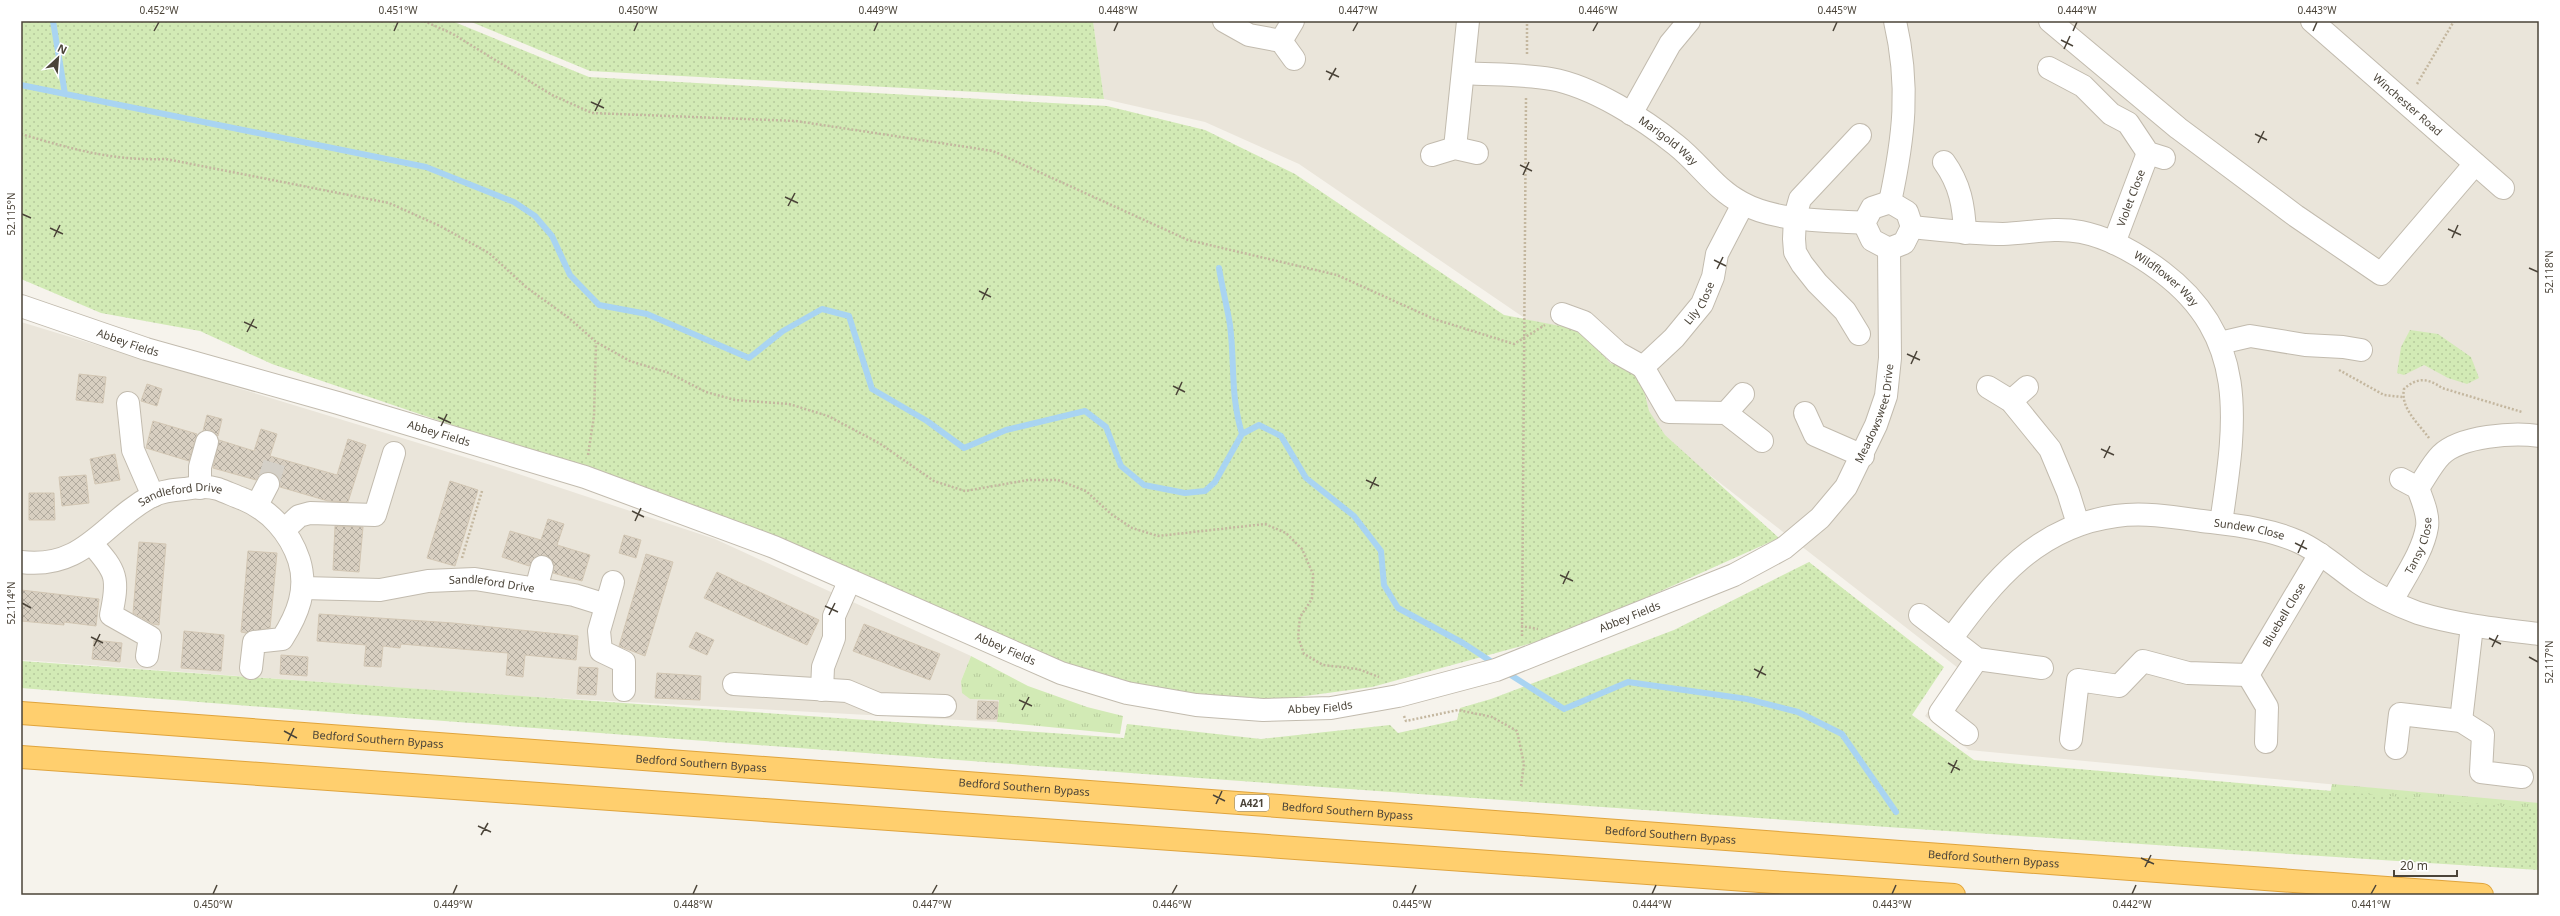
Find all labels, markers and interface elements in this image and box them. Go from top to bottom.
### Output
text: 0.452°W [139,3,179,17]
text: 0.451°W [378,3,418,17]
text: 0.450°W [618,3,658,17]
text: 0.449°W [858,3,898,17]
text: 0.448°W [1098,3,1138,17]
text: 0.447°W [1338,3,1378,17]
text: 0.446°W [1578,3,1618,17]
text: 0.445°W [1817,3,1857,17]
text: 0.444°W [2057,3,2097,17]
text: 0.443°W [2297,3,2337,17]
north arrow [38,38,78,78]
text: N [55,40,70,57]
street label: Winchester Road [2370,70,2446,139]
street label: Marigold Way [1636,112,1702,168]
street label: Violet Close [2113,167,2148,229]
text: 52.115°N [4,192,18,236]
street label: Wildflower Way [2131,247,2203,309]
text: 52.118°N [2542,250,2556,294]
street label: Lily Close [1680,279,1717,327]
street label: Abbey Fields [95,325,161,359]
street label: Meadowsweet Drive [1851,363,1896,466]
street label: Abbey Fields [406,416,472,449]
street label: Sandleford Drive [135,479,225,510]
street label: Sundew Close [2213,515,2287,543]
street label: Tansy Close [2401,517,2434,577]
street label: Sandleford Drive [449,571,536,596]
street label: Bluebell Close [2258,580,2308,650]
text: 52.114°N [4,581,18,625]
street label: Abbey Fields [1597,597,1662,635]
street label: Abbey Fields [973,628,1038,668]
text: 52.117°N [2542,640,2556,684]
street label: Abbey Fields [1288,696,1354,716]
street label: Bedford Southern Bypass [312,727,444,751]
street label: Bedford Southern Bypass [635,750,767,775]
street label: Bedford Southern Bypass [958,774,1090,799]
road number: A421 [1235,795,1269,811]
street label: Bedford Southern Bypass [1281,798,1414,823]
street label: Bedford Southern Bypass [1604,822,1737,847]
street label: Bedford Southern Bypass [1927,846,2060,871]
scale bar [2394,852,2457,878]
text: 20 m [2400,857,2428,874]
text: 0.450°W [193,897,233,911]
text: 0.449°W [433,897,473,911]
text: 0.448°W [673,897,713,911]
text: 0.447°W [912,897,952,911]
text: 0.446°W [1152,897,1192,911]
text: 0.445°W [1392,897,1432,911]
text: 0.444°W [1632,897,1672,911]
text: 0.443°W [1872,897,1912,911]
text: 0.442°W [2112,897,2152,911]
text: 0.441°W [2351,897,2391,911]

